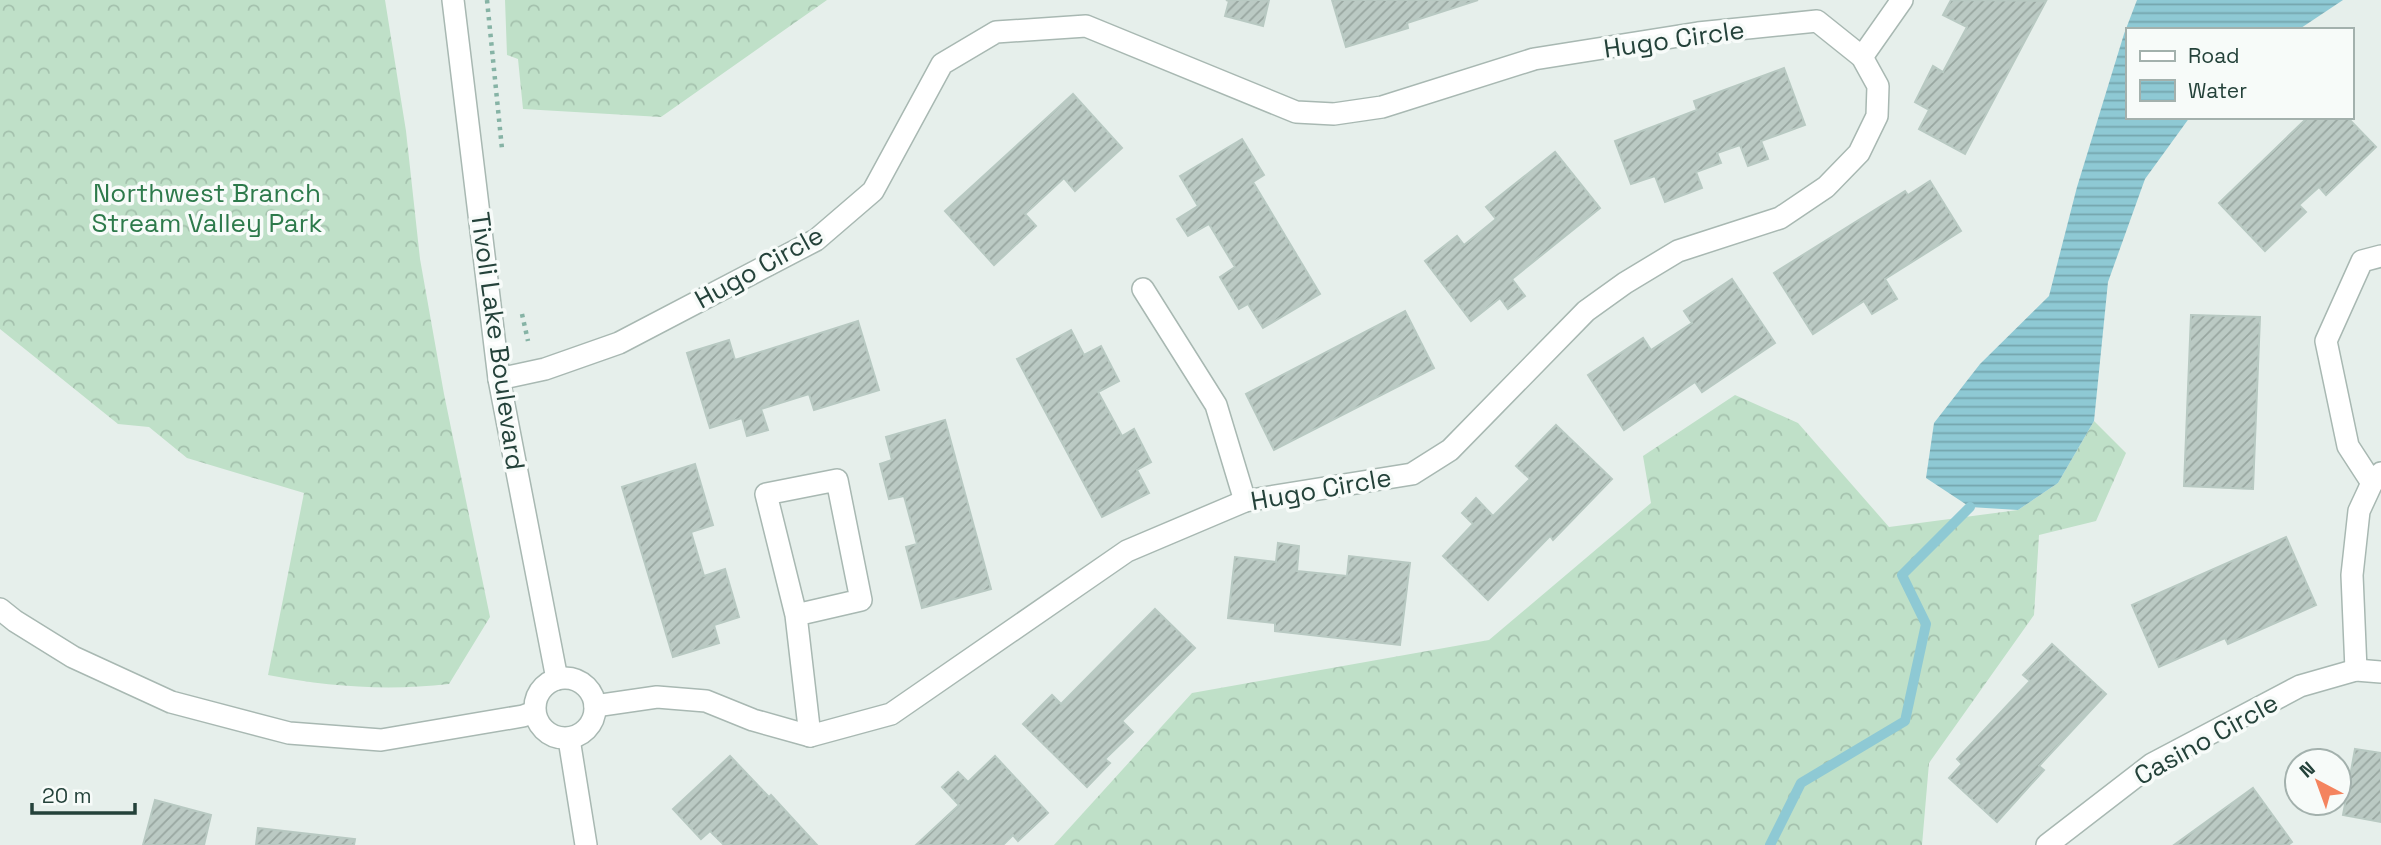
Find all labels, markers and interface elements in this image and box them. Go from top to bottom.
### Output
street label: Hugo Circle [1601,12,1747,66]
legend [2126,28,2353,119]
text: Road [2188,42,2240,69]
text: Water [2188,77,2247,104]
park label: Northwest Branch Stream Valley Park [91,176,323,240]
street label: Tivoli Lake Boulevard [463,210,533,472]
street label: Hugo Circle [689,218,829,316]
street label: Hugo Circle [1248,460,1394,518]
street label: Casino Circle [2128,685,2284,793]
north arrow [2283,747,2353,817]
text: N [2294,756,2320,783]
scale bar [32,772,135,816]
text: 20 m [42,782,92,809]

